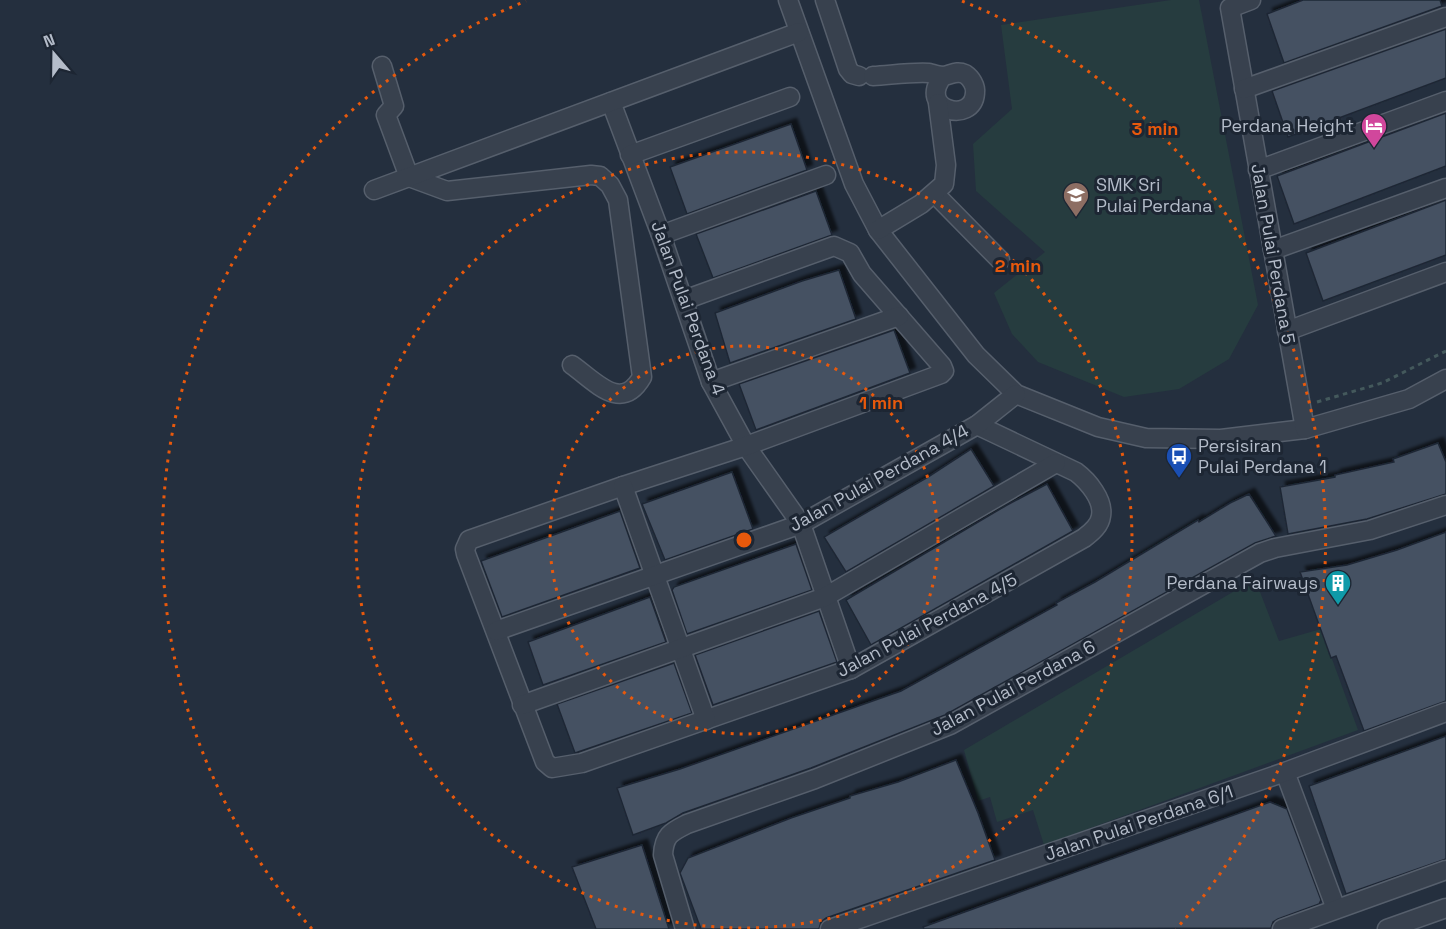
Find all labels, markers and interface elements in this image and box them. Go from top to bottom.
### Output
north arrow [24,24,84,84]
text: N [40,29,58,52]
hotel icon: Perdana Height [1359,111,1389,149]
place label: Perdana Height [1221,114,1354,137]
text: 3 min [1132,117,1178,140]
street label: Jalan Pulai Perdana 5 [1246,162,1301,346]
place label: SMK Sri Pulai Perdana [1096,173,1213,217]
school or university icon: SMK Sri Pulai Perdana [1061,180,1091,218]
street label: Jalan Pulai Perdana 4 [646,218,731,398]
text: 2 min [995,254,1041,277]
text: 1 min [859,391,903,414]
street label: Jalan Pulai Perdana 4/4 [785,419,972,536]
place label: Persisiran Pulai Perdana 1 [1198,434,1327,478]
bus stop icon: Persisiran Pulai Perdana 1 [1164,441,1194,479]
centre of rings [734,530,754,550]
street label: Jalan Pulai Perdana 4/5 [833,567,1021,682]
building icon: Perdana Fairways [1323,568,1353,606]
place label: Perdana Fairways [1166,571,1318,594]
street label: Jalan Pulai Perdana 6 [926,634,1099,741]
street label: Jalan Pulai Perdana 6/1 [1042,780,1236,866]

